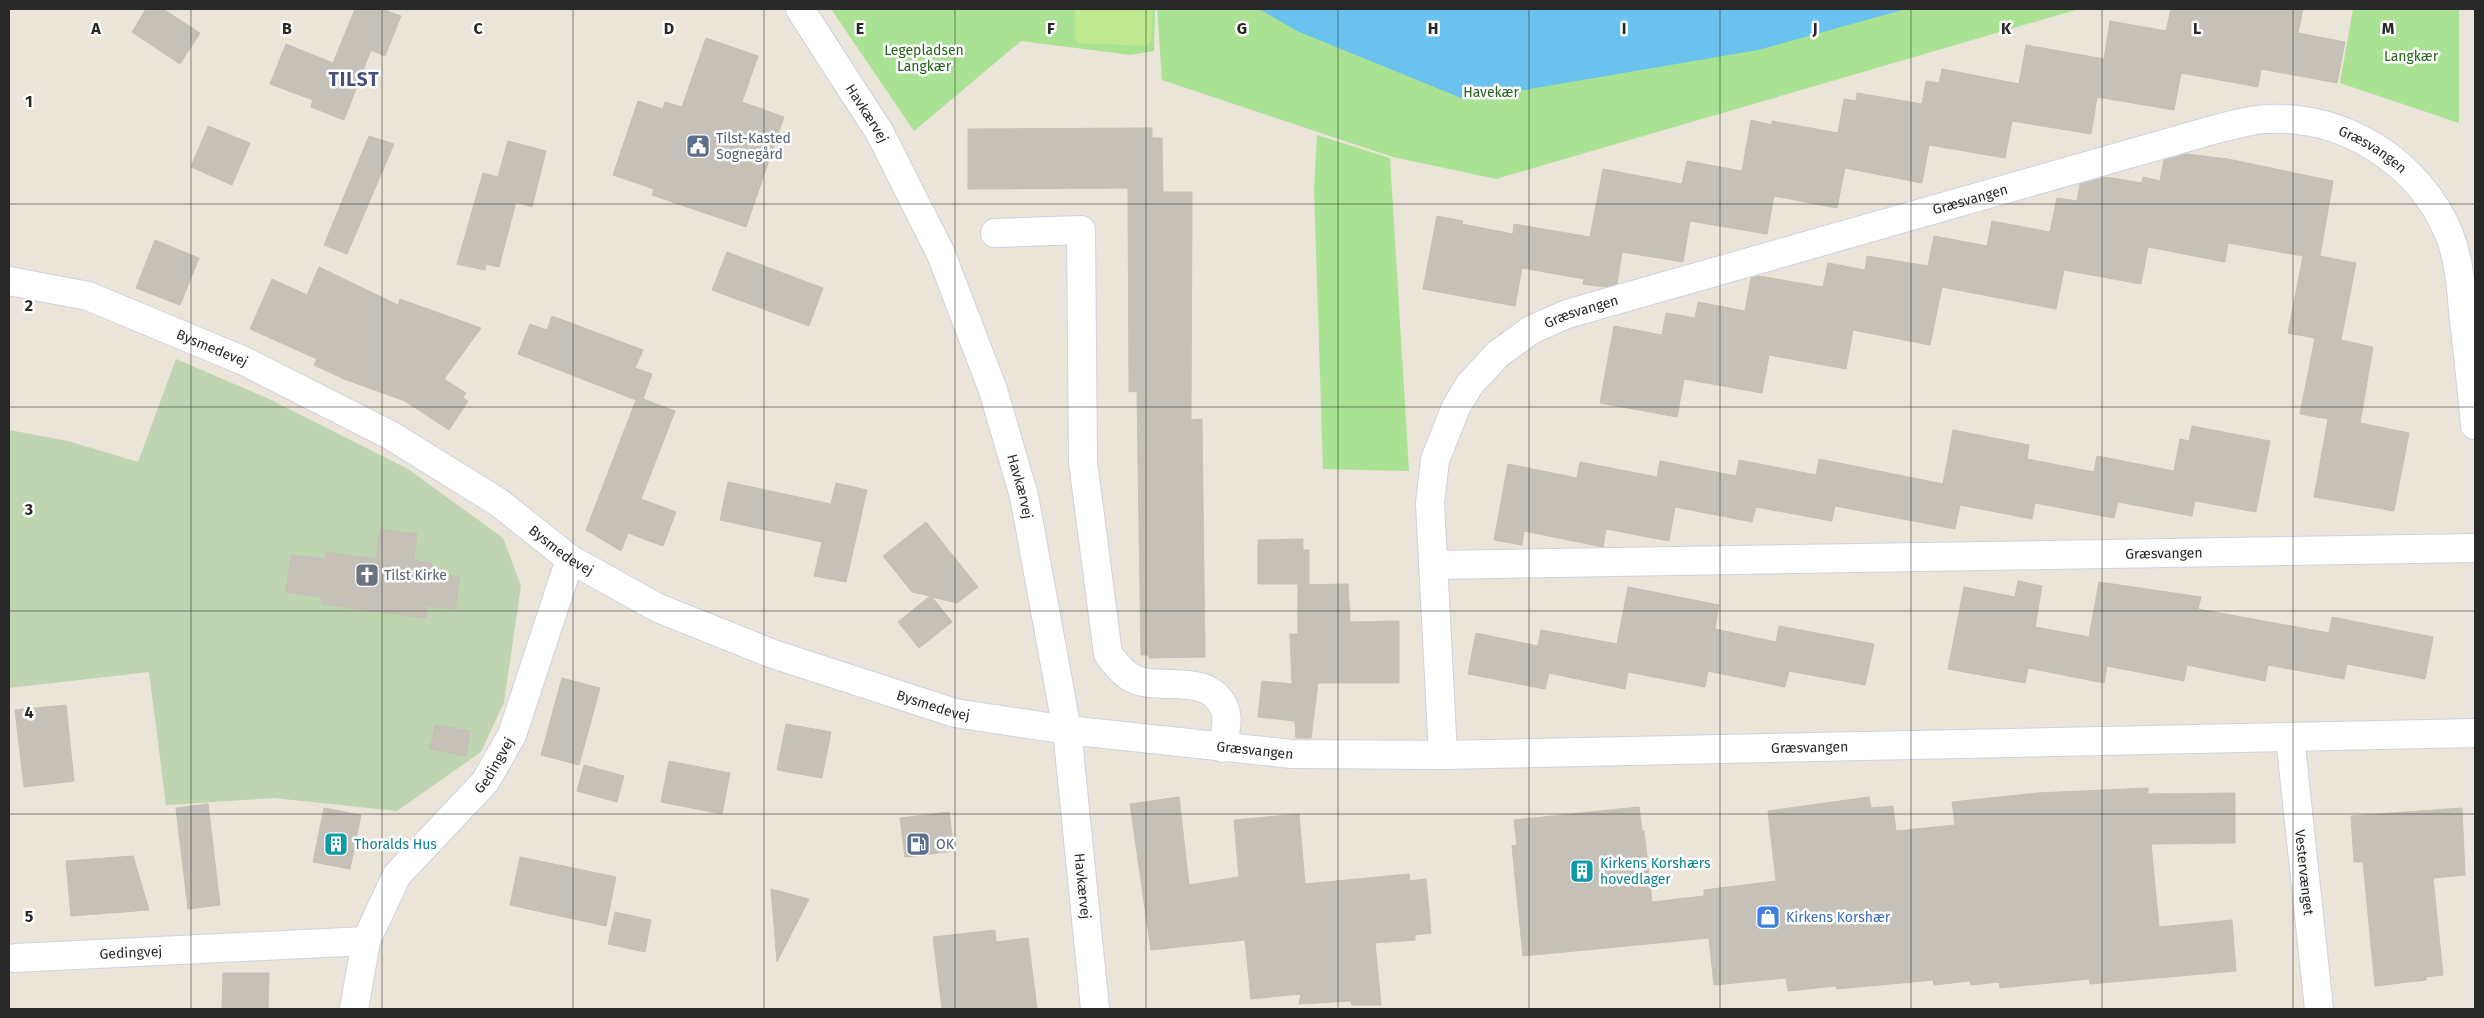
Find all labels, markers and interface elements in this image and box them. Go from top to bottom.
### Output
text: A [90,19,101,38]
text: B [282,19,292,38]
text: C [473,19,483,38]
text: D [664,19,674,38]
text: E [856,19,864,38]
text: F [1047,19,1055,38]
text: G [1237,19,1247,38]
text: H [1428,19,1438,38]
text: I [1622,19,1626,38]
text: J [1811,19,1818,38]
text: K [2001,19,2012,38]
text: L [2193,19,2201,38]
text: M [2382,19,2395,38]
park label: Legepladsen Langkær [884,42,964,75]
park label: Langkær [2384,48,2439,65]
district label: TILST [328,68,380,91]
street label: Havkærvej [842,81,892,145]
park label: Havekær [1463,84,1519,101]
text: 1 [25,92,33,111]
street label: Græsvangen [2336,122,2410,177]
place label: Tilst-Kasted Sognegård [716,130,791,163]
public building icon: Tilst-Kasted Sognegård [685,133,711,159]
street label: Græsvangen [1931,180,2010,218]
street label: Græsvangen [1541,291,1620,332]
text: 2 [25,296,33,315]
street label: Bysmedevej [174,325,251,370]
street label: Havkærvej [1004,452,1037,520]
text: 3 [24,500,33,519]
street label: Bysmedevej [526,521,597,579]
street label: Græsvangen [2125,544,2203,562]
church icon: Tilst Kirke [354,562,380,588]
place label: Tilst Kirke [384,567,447,584]
street label: Bysmedevej [894,686,971,724]
text: 4 [24,703,34,722]
street label: Gedingvej [470,734,517,797]
street label: Græsvangen [1216,737,1294,763]
street label: Græsvangen [1771,738,1849,757]
street label: Vestervænget [2291,829,2318,917]
building icon: Thoralds Hus [323,831,349,857]
fuel station icon: OK [905,831,931,857]
place label: Thoralds Hus [354,836,437,853]
place label: OK [936,836,955,853]
street label: Havkærvej [1071,852,1094,920]
place label: Kirkens Korshærs hovedlager [1600,855,1711,888]
building icon: Kirkens Korshærs hovedlager [1569,858,1595,884]
shop icon: Kirkens Korshær [1755,904,1781,930]
text: 5 [25,907,34,926]
place label: Kirkens Korshær [1786,909,1891,926]
street label: Gedingvej [99,942,163,962]

